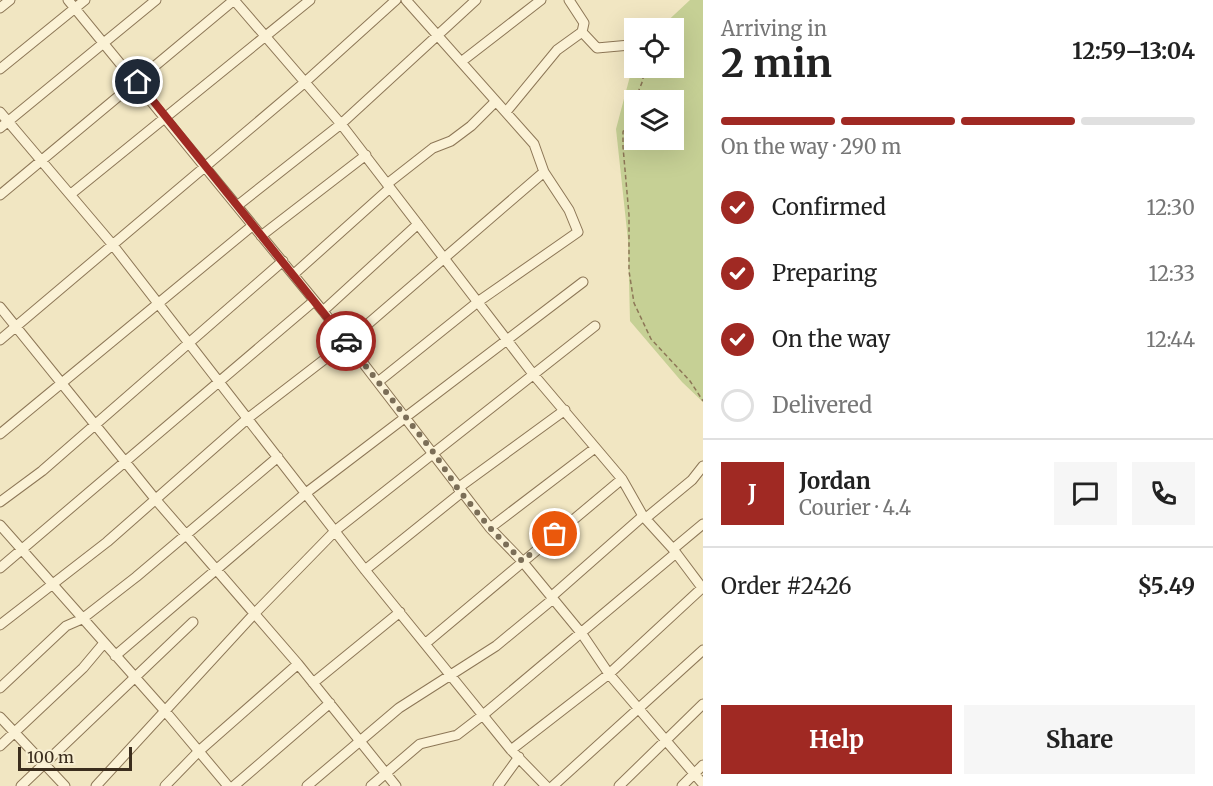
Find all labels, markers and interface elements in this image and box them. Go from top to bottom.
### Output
text: Arriving in [721,16,827,41]
map controls [624,18,684,150]
button: locate [624,18,684,78]
text: 12:59–13:04 [1072,37,1195,65]
text: 2 min [721,39,832,88]
pin [112,56,163,107]
icon: home [121,65,154,98]
button: layers [624,90,684,150]
text: On the way · 290 m [721,134,901,159]
icon: check [721,191,754,224]
text: Confirmed [772,193,886,221]
text: 12:30 [1146,195,1195,220]
icon: check [721,257,754,290]
text: Preparing [772,259,877,287]
text: 12:33 [1149,261,1195,286]
courier [316,311,376,371]
icon: check [721,323,754,356]
icon: car [330,325,363,358]
text: On the way [772,325,890,353]
text: 12:44 [1146,327,1195,352]
text: Delivered [772,391,872,419]
button: chat [1054,462,1117,525]
button: phone [1132,462,1195,525]
text: Jordan [799,467,871,495]
text: J [748,479,757,507]
text: Courier · 4.4 [799,495,911,520]
pin [529,508,580,559]
icon: bag [538,517,571,550]
text: Order #2426 [721,572,852,600]
text: $5.49 [1138,572,1195,600]
button: Help [721,705,952,774]
button: Share [964,705,1195,774]
scale bar [18,744,132,772]
text: 100 m [27,747,74,767]

